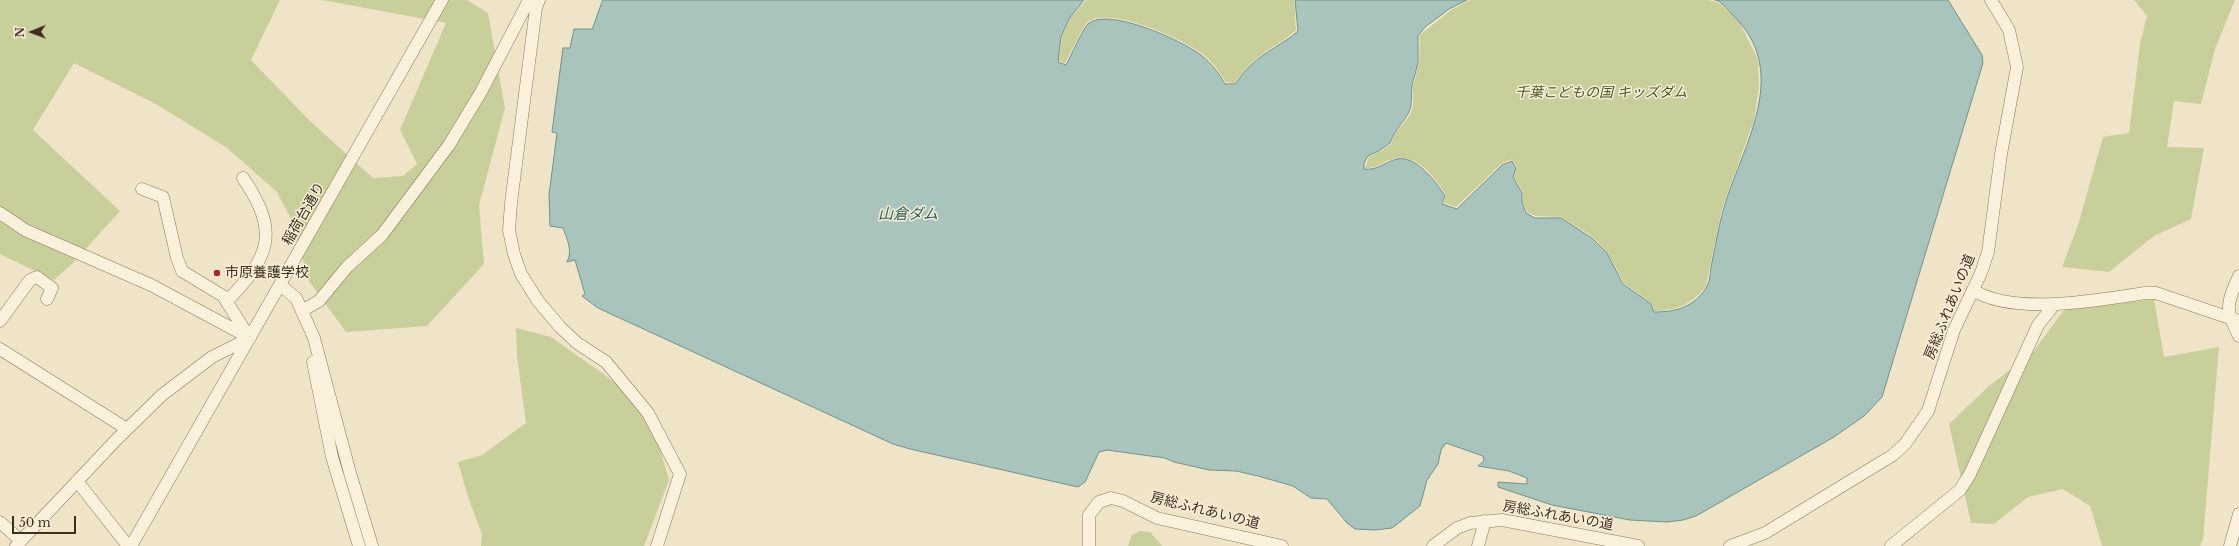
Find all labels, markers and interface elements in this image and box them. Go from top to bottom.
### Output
north arrow [12,12,52,52]
text: N [13,27,27,38]
park label: 千葉こどもの国 キッズダム [1515,85,1687,101]
street label: 稲荷台通り [279,179,329,249]
water label: 山倉ダム [878,206,938,224]
street label: 房総ふれあいの道 [1921,252,1979,362]
place label: 市原養護学校 [225,265,309,281]
marker: 市原養護学校 [212,268,222,278]
street label: 房総ふれあいの道 [1149,489,1261,533]
street label: 房総ふれあいの道 [1501,498,1615,534]
scale bar [14,508,78,534]
text: 50 m [19,515,51,530]

